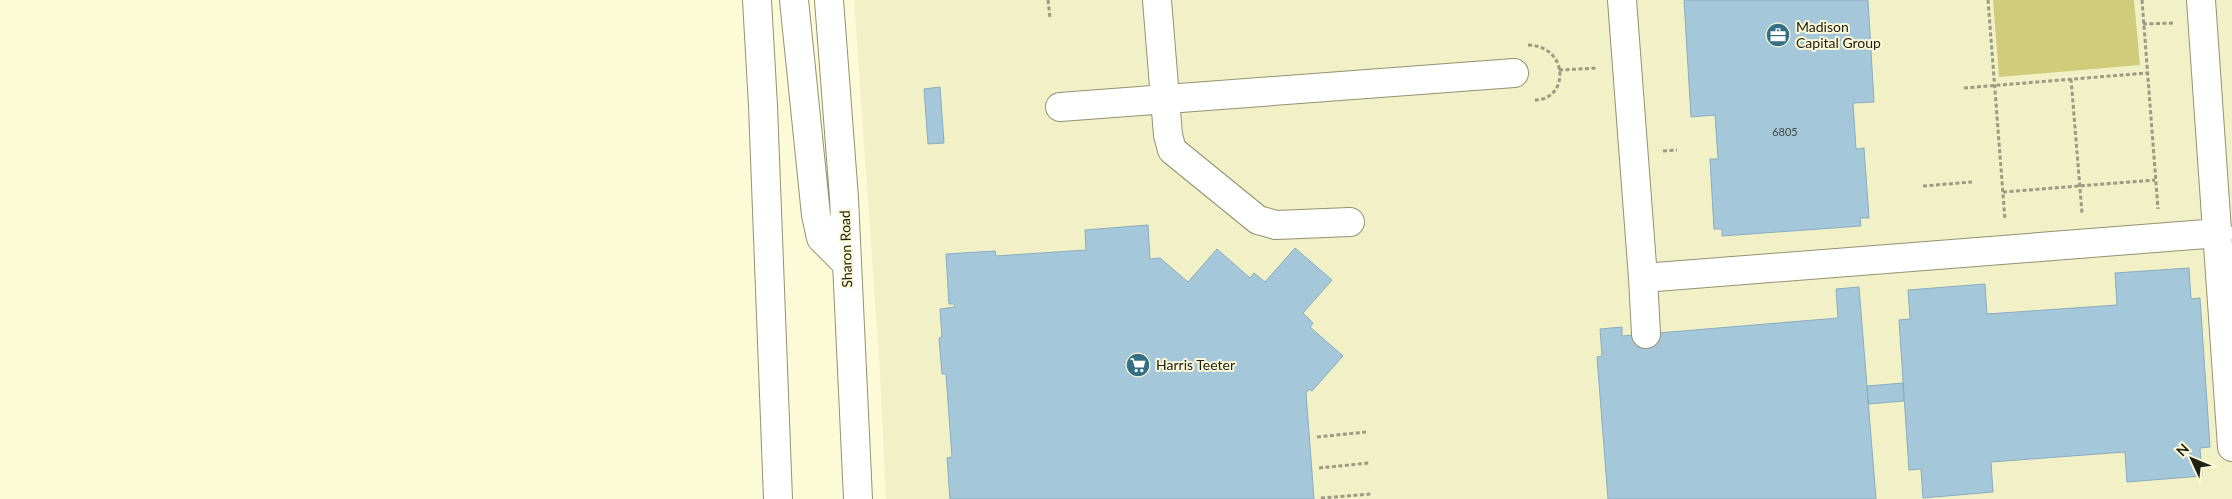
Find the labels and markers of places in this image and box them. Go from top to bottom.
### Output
place label: Madison Capital Group [1796,18,1881,51]
office icon: Madison Capital Group [1765,22,1791,48]
supermarket icon: Harris Teeter [1125,352,1151,378]
place label: Harris Teeter [1156,356,1235,373]

